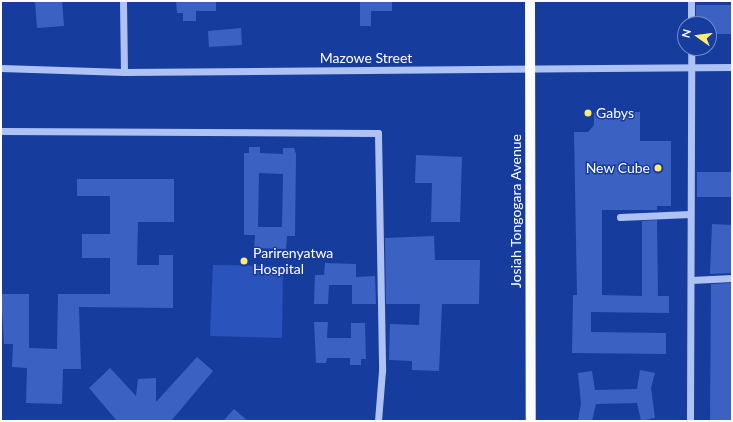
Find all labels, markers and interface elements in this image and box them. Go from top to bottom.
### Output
north arrow [677,16,717,56]
text: N [679,28,693,39]
street label: Mazowe Street [320,50,412,66]
place label: Gabys [596,105,634,121]
marker: Gabys [583,108,593,118]
street label: Josiah Tongogara Avenue [508,134,524,288]
place label: New Cube [585,160,650,176]
marker: New Cube [653,163,663,173]
place label: Parirenyatwa Hospital [253,245,333,278]
marker: Parirenyatwa Hospital [238,255,250,267]

